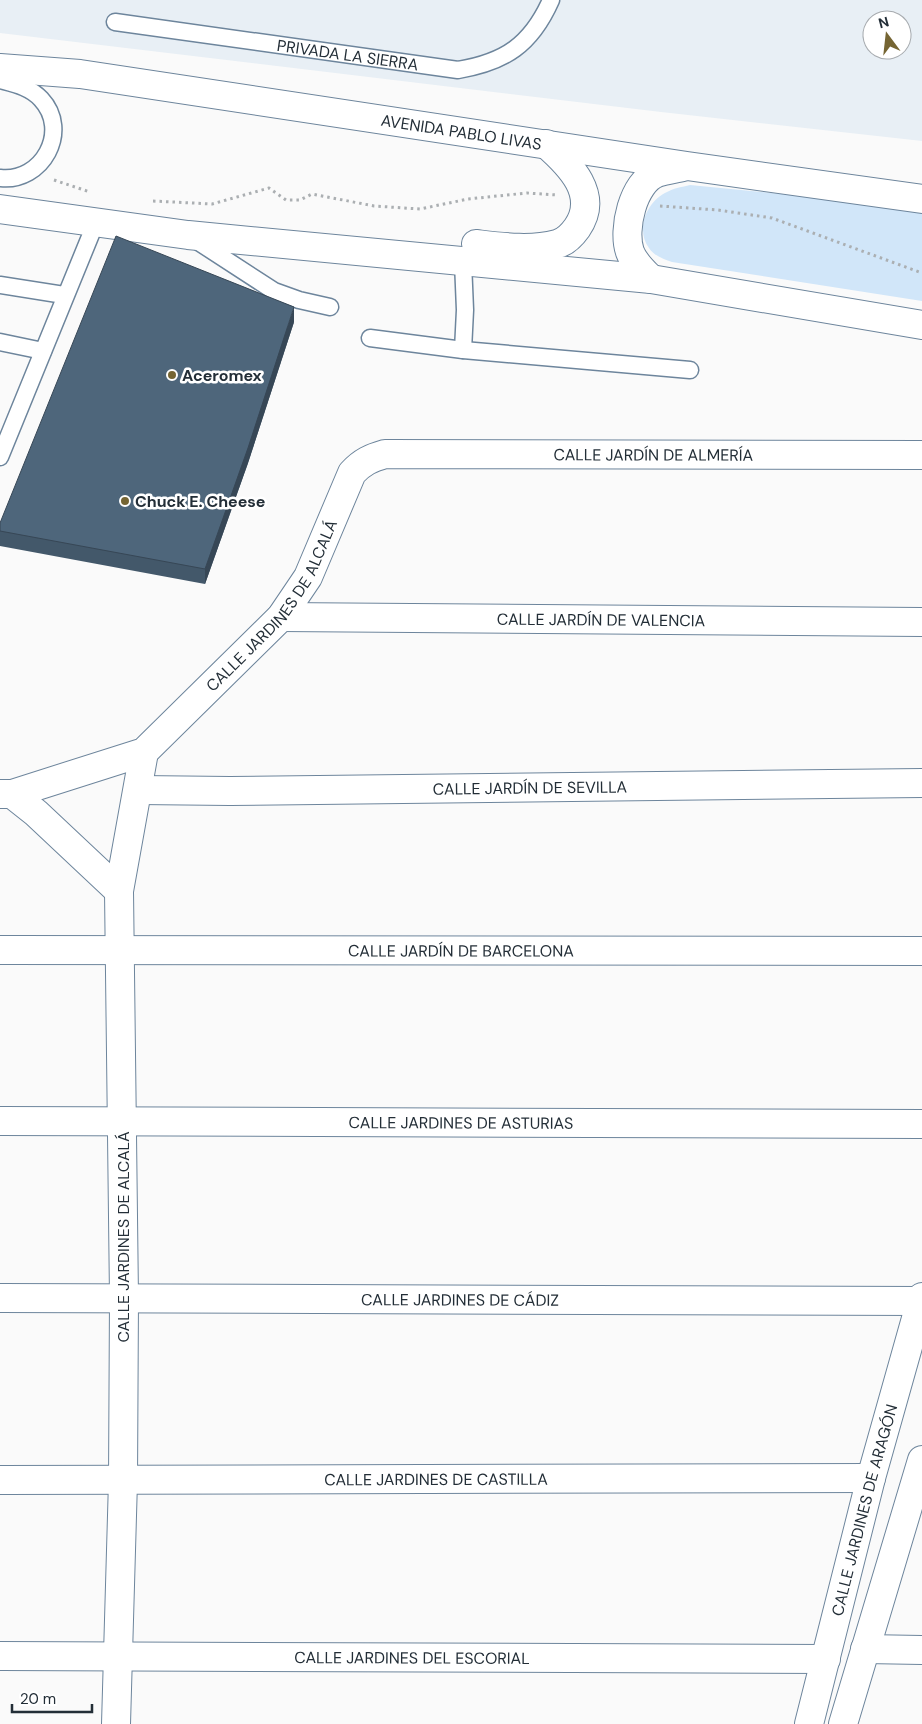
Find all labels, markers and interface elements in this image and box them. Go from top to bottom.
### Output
north arrow [862,10,912,60]
text: N [876,12,891,32]
street label: PRIVADA LA SIERRA [276,35,420,75]
street label: AVENIDA PABLO LIVAS [380,110,543,155]
place label: Aceromex [182,365,262,386]
marker: Aceromex [166,369,178,381]
street label: CALLE JARDÍN DE ALMERÍA [553,444,753,466]
place label: Chuck E. Cheese [135,491,266,512]
marker: Chuck E. Cheese [119,495,131,507]
street label: CALLE JARDINES DE ALCALÁ [202,516,342,696]
street label: CALLE JARDÍN DE VALENCIA [497,609,706,631]
street label: CALLE JARDÍN DE SEVILLA [433,776,628,800]
street label: CALLE JARDÍN DE BARCELONA [348,940,574,962]
street label: CALLE JARDINES DE ASTURIAS [349,1112,573,1134]
street label: CALLE JARDINES DE ALCALÁ [113,1131,134,1343]
street label: CALLE JARDINES DE CÁDIZ [361,1289,559,1311]
street label: CALLE JARDINES DE ARAGÓN [827,1402,902,1618]
street label: CALLE JARDINES DE CASTILLA [324,1469,548,1490]
street label: CALLE JARDINES DEL ESCORIAL [294,1647,530,1669]
scale bar [12,1682,92,1714]
text: 20 m [20,1689,56,1709]

